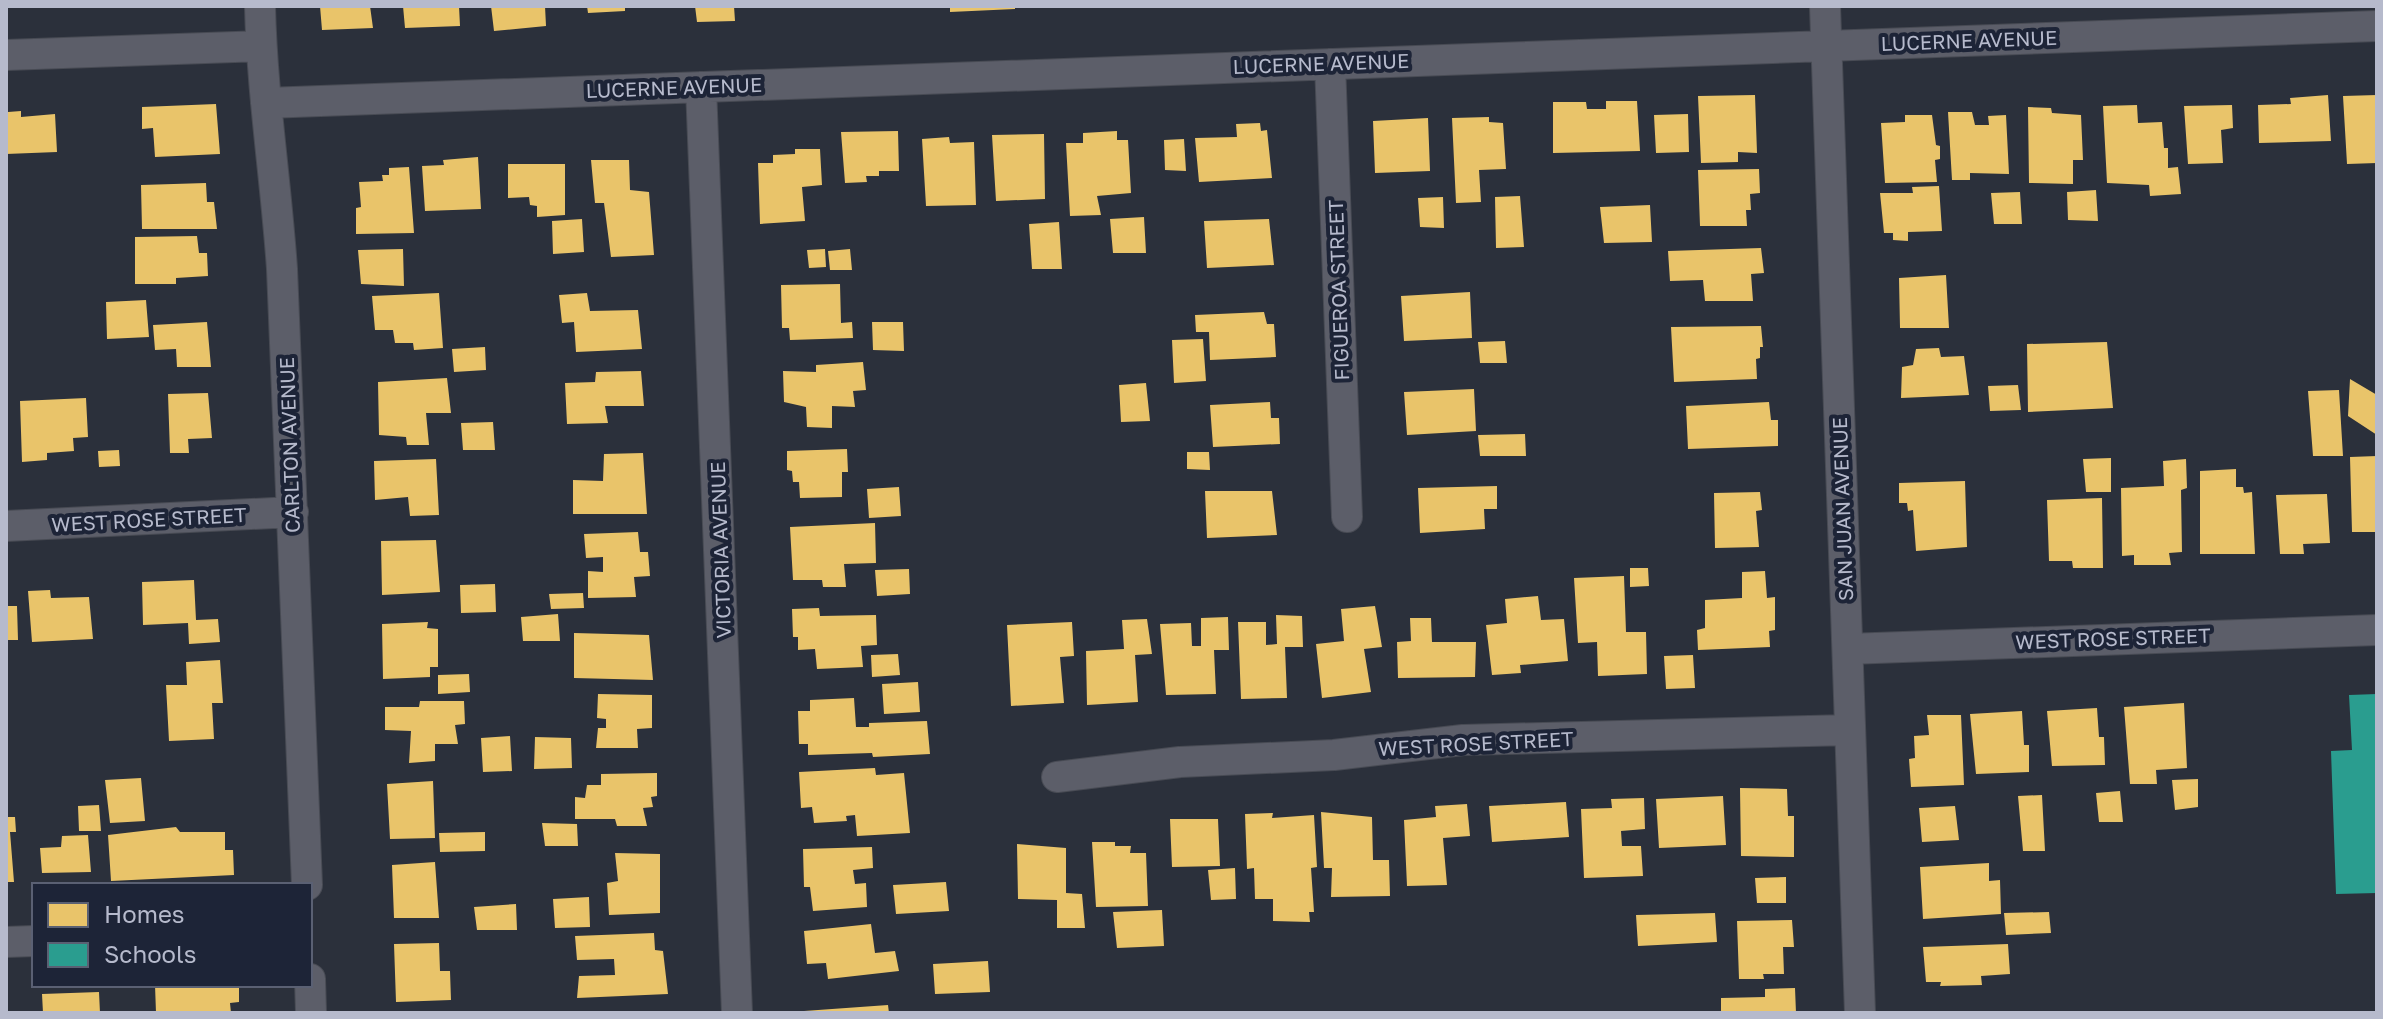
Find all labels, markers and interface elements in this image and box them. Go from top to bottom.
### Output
street label: LUCERNE AVENUE [1880,25,2058,55]
street label: LUCERNE AVENUE [1232,48,1410,78]
street label: LUCERNE AVENUE [585,72,763,102]
street label: FIGUEROA STREET [1323,199,1353,381]
street label: CARLTON AVENUE [274,357,304,534]
street label: SAN JUAN AVENUE [1827,417,1857,601]
street label: VICTORIA AVENUE [705,461,735,639]
street label: WEST ROSE STREET [51,502,247,536]
street label: WEST ROSE STREET [2015,623,2211,653]
street label: WEST ROSE STREET [1378,726,1574,760]
legend [32,883,312,987]
text: Homes [104,899,185,928]
text: Schools [104,939,196,968]

